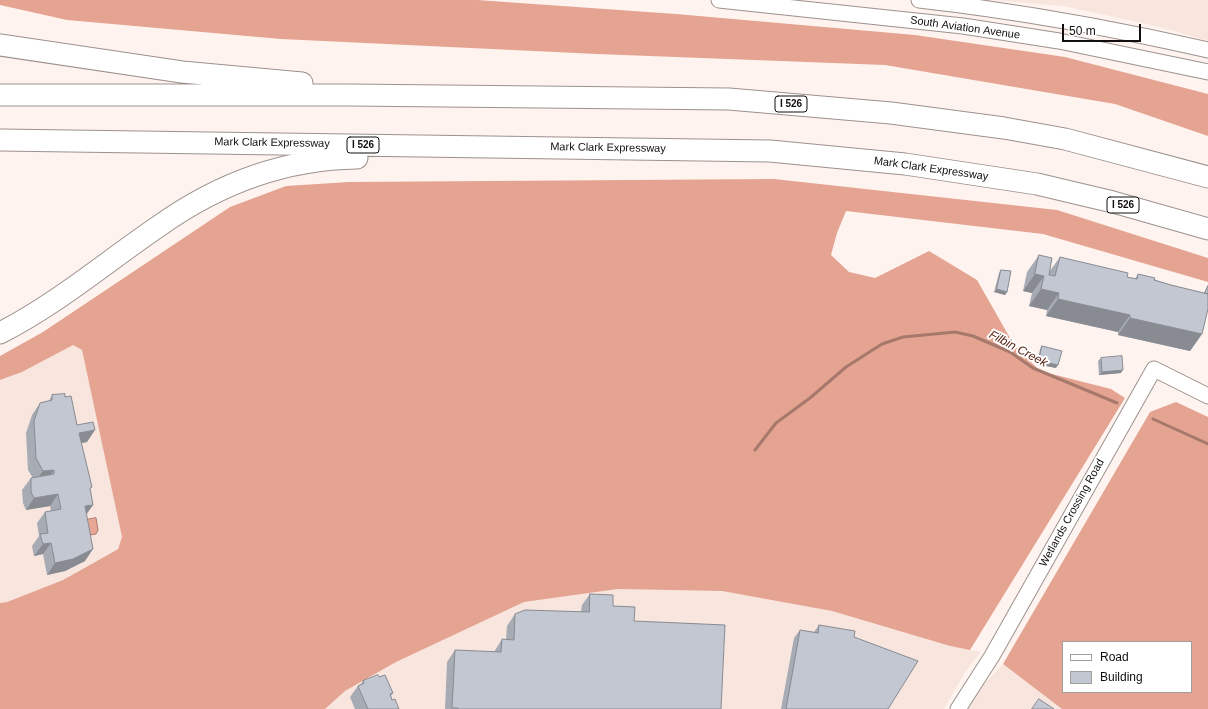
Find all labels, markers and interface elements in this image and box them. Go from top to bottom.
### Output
street label: South Aviation Avenue [909,14,1021,42]
scale bar [1064,16,1143,42]
text: 50 m [1069,24,1096,38]
road number: I 526 [775,96,807,112]
street label: Mark Clark Expressway [214,135,330,151]
road number: I 526 [347,137,379,153]
street label: Mark Clark Expressway [550,140,666,156]
street label: Mark Clark Expressway [873,154,989,184]
road number: I 526 [1107,197,1139,213]
water label: Filbin Creek [986,328,1050,370]
street label: Wetlands Crossing Road [1037,457,1107,569]
legend [1062,641,1192,693]
text: Road [1100,650,1129,664]
text: Building [1100,670,1143,684]

